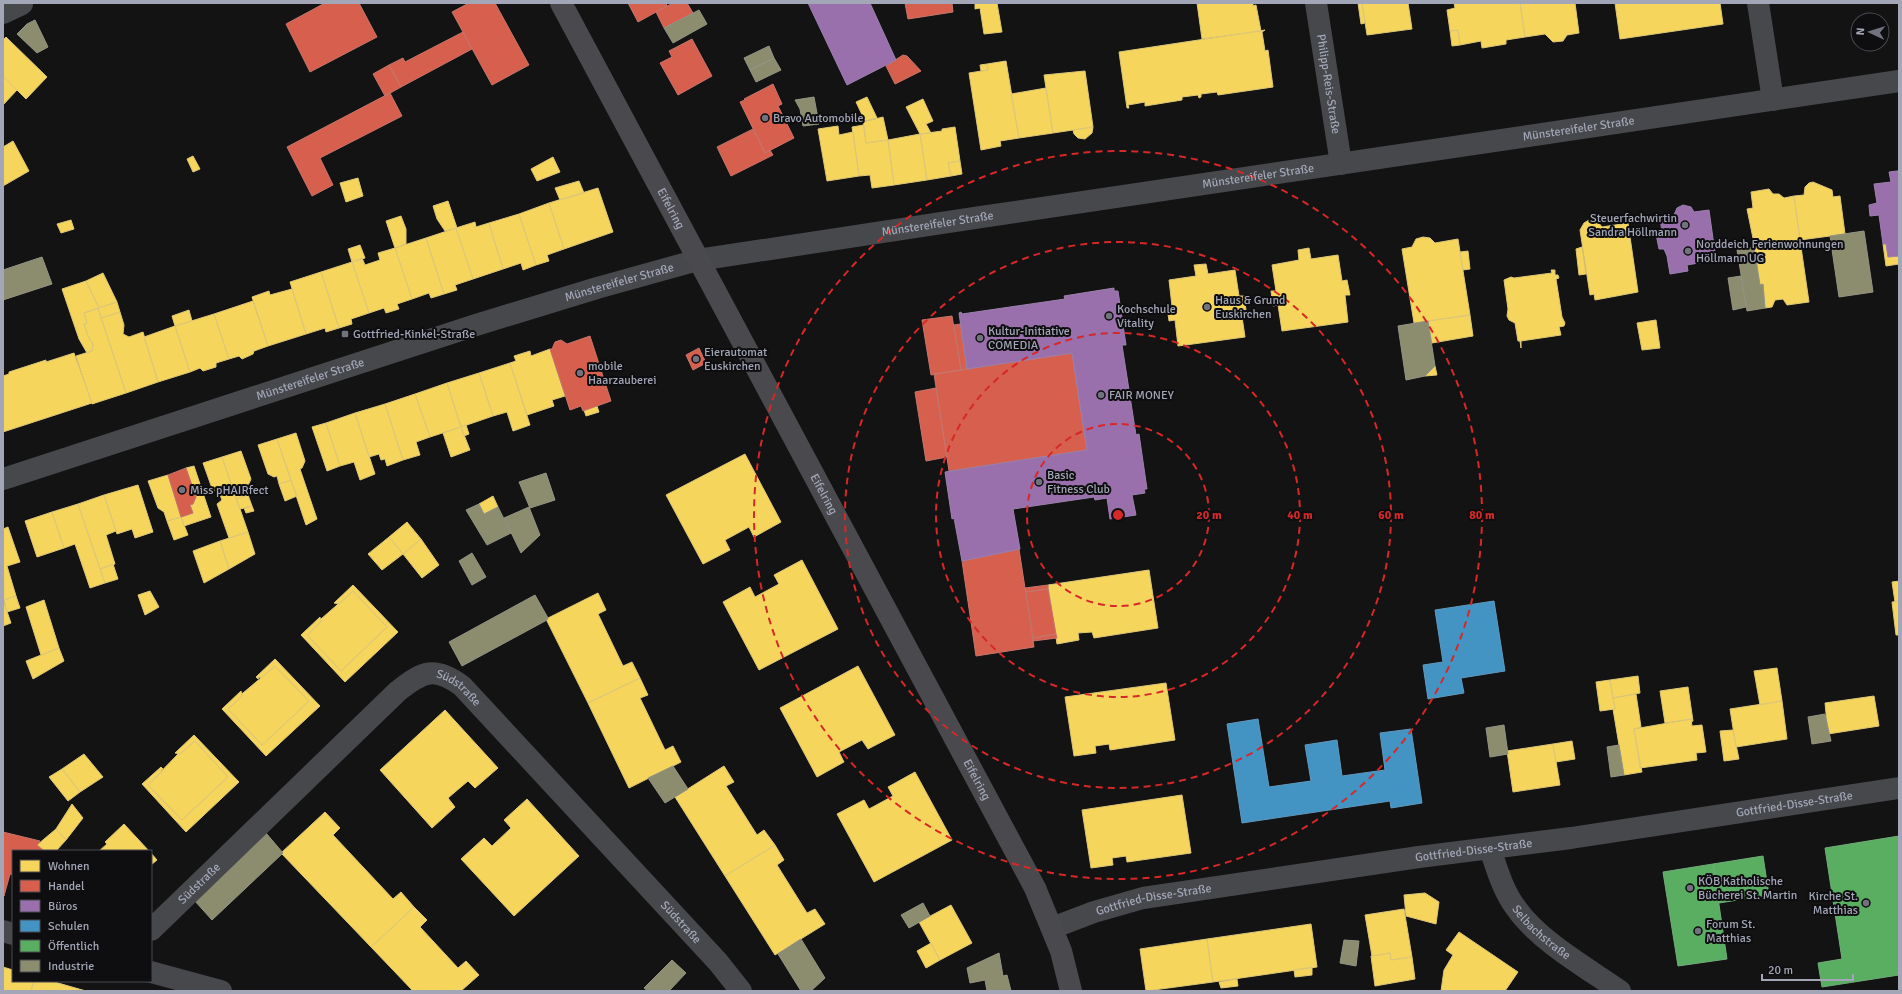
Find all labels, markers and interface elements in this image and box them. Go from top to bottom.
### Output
north arrow [1850,12,1890,52]
text: N [1854,27,1867,36]
street label: Philipp-Reis-Straße [1313,33,1343,135]
place label: Bravo Automobile [773,111,863,126]
marker: Bravo Automobile [760,113,770,123]
street label: Münstereifeler Straße [1522,113,1635,145]
street label: Münstereifeler Straße [1201,161,1315,192]
street label: Eifelring [654,186,688,232]
street label: Münstereifeler Straße [881,208,994,240]
place label: Steuerfachwirtin Sandra Höllmann [1588,211,1677,240]
marker: Steuerfachwirtin Sandra Höllmann [1680,220,1690,230]
place label: Norddeich Ferienwohnungen Höllmann UG [1696,237,1844,266]
marker: Norddeich Ferienwohnungen Höllmann UG [1683,246,1693,256]
street label: Münstereifeler Straße [563,260,676,305]
place label: Haus & Grund Euskirchen [1215,293,1285,322]
place label: Kochschule Vitality [1117,302,1176,331]
marker: Haus & Grund Euskirchen [1202,302,1212,312]
marker: Kochschule Vitality [1104,311,1114,321]
place label: Kultur-Initiative COMEDIA [988,324,1070,353]
place label: Gottfried-Kinkel-Straße [353,327,475,342]
marker: Gottfried-Kinkel-Straße [340,329,350,339]
marker: Kultur-Initiative COMEDIA [975,333,985,343]
place label: Eierautomat Euskirchen [704,345,767,374]
marker: Eierautomat Euskirchen [691,354,701,364]
street label: Münstereifeler Straße [254,355,366,404]
place label: mobile Haarzauberei [588,359,657,388]
marker: mobile Haarzauberei [575,368,585,378]
place label: FAIR MONEY [1109,388,1174,403]
marker: FAIR MONEY [1096,390,1106,400]
place label: Basic Fitness Club [1047,468,1110,497]
street label: Eifelring [806,471,841,517]
marker: Basic Fitness Club [1034,477,1044,487]
place label: Miss pHAIRfect [190,483,269,498]
marker: Miss pHAIRfect [177,485,187,495]
centre of rings [1111,508,1125,522]
text: 20 m [1196,508,1222,523]
text: 40 m [1287,508,1313,523]
text: 60 m [1378,508,1404,523]
text: 80 m [1469,508,1495,523]
street label: Südstraße [435,667,484,710]
street label: Eifelring [959,757,994,803]
street label: Gottfried-Disse-Straße [1735,788,1854,821]
street label: Gottfried-Disse-Straße [1414,836,1533,865]
legend [12,850,152,982]
text: Wohnen [48,859,90,874]
street label: Südstraße [175,860,224,908]
place label: KÖB Katholische Bücherei St. Martin [1698,874,1797,903]
text: Handel [48,879,85,894]
street label: Gottfried-Disse-Straße [1094,881,1212,919]
marker: KÖB Katholische Bücherei St. Martin [1685,883,1695,893]
place label: Kirche St. Matthias [1809,889,1858,918]
street label: Südstraße [657,898,704,947]
marker: Kirche St. Matthias [1861,898,1871,908]
text: Büros [48,899,78,914]
street label: Selbachstraße [1508,902,1573,963]
place label: Forum St. Matthias [1706,917,1755,946]
text: Schulen [48,919,89,934]
marker: Forum St. Matthias [1693,926,1703,936]
text: Öffentlich [48,939,99,954]
scale bar [1762,956,1853,982]
text: Industrie [48,959,94,974]
text: 20 m [1768,963,1793,978]

